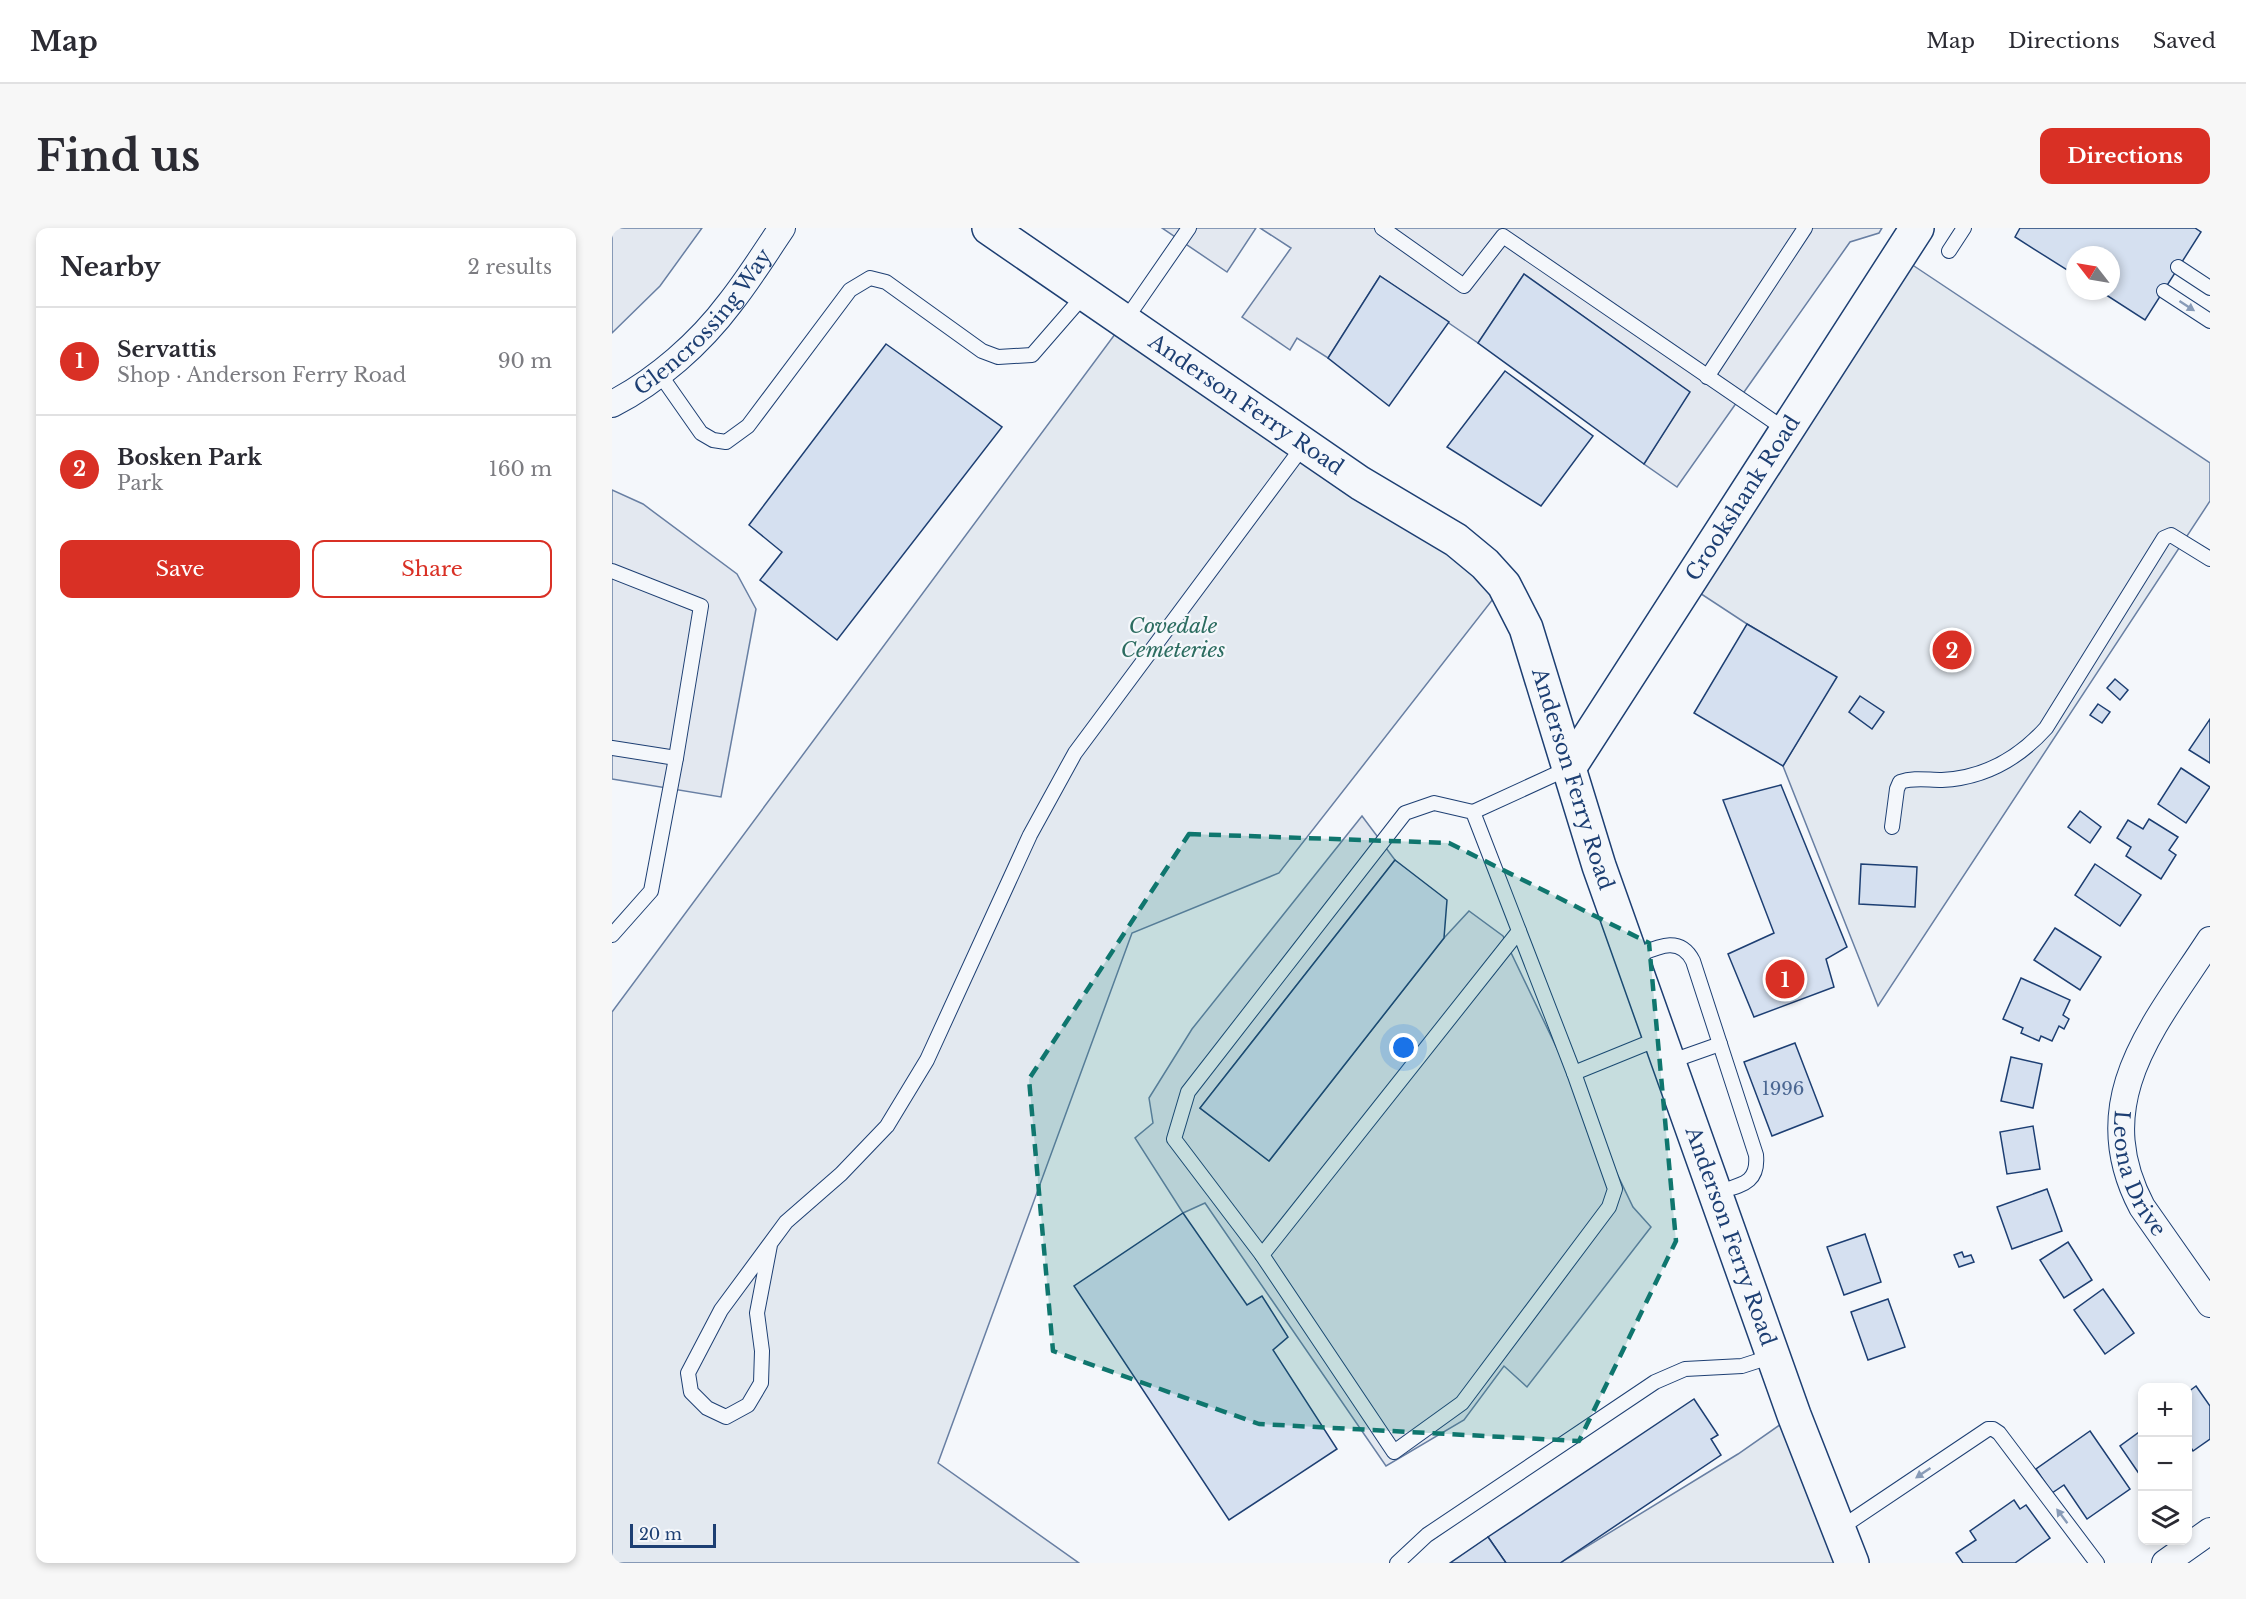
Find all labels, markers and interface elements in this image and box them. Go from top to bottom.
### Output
text: Map [30,24,98,59]
text: Map [1926,28,1975,54]
text: Directions [2008,28,2120,54]
text: Saved [2153,28,2216,54]
button: Directions [2040,128,2210,184]
text: Find us [36,130,200,182]
street label: Glencrossing Way [629,243,778,401]
north arrow [2066,246,2120,300]
text: Nearby [60,251,161,283]
text: 2 results [468,255,552,279]
one-way arrow [2179,300,2195,311]
street label: Anderson Ferry Road [1143,328,1349,481]
text: Servattis [117,336,216,363]
text: 1 [75,349,84,373]
text: 90 m [498,349,552,373]
text: Shop · Anderson Ferry Road [117,363,406,387]
street label: Crookshank Road [1680,411,1806,586]
text: Bosken Park [117,444,262,471]
text: 2 [73,457,86,481]
text: 160 m [489,457,552,481]
text: Park [117,471,163,495]
button: Save [60,540,300,598]
button: Share [312,540,552,598]
park label: Covedale Cemeteries [1121,613,1225,663]
pin: 2 [1932,628,1972,672]
street label: Anderson Ferry Road [1526,664,1619,893]
pin: 1 [1766,956,1804,1002]
your location [1389,1033,1418,1062]
house number: 1996 [1762,1078,1804,1100]
street label: Leona Drive [2108,1109,2172,1241]
street label: Anderson Ferry Road [1679,1122,1781,1349]
map controls [2138,1383,2192,1545]
button: + [2138,1383,2192,1437]
button: − [2138,1437,2192,1491]
one-way arrow [1914,1467,1931,1478]
button: layers [2138,1491,2192,1545]
one-way arrow [2056,1509,2068,1524]
scale bar [630,1521,716,1548]
text: 20 m [639,1524,682,1544]

